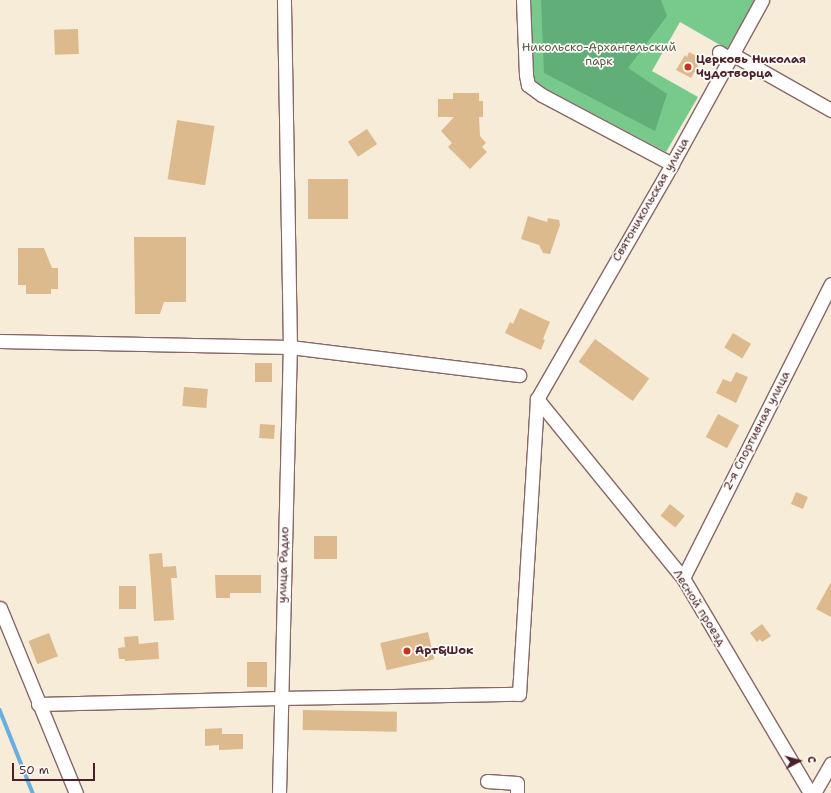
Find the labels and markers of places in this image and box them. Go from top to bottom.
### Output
place label: Церковь Николая Чудотворца [696,53,806,81]
marker: Церковь Николая Чудотворца [683,62,693,72]
place label: Арт&Шок [415,644,473,658]
marker: Арт&Шок [402,646,412,656]

